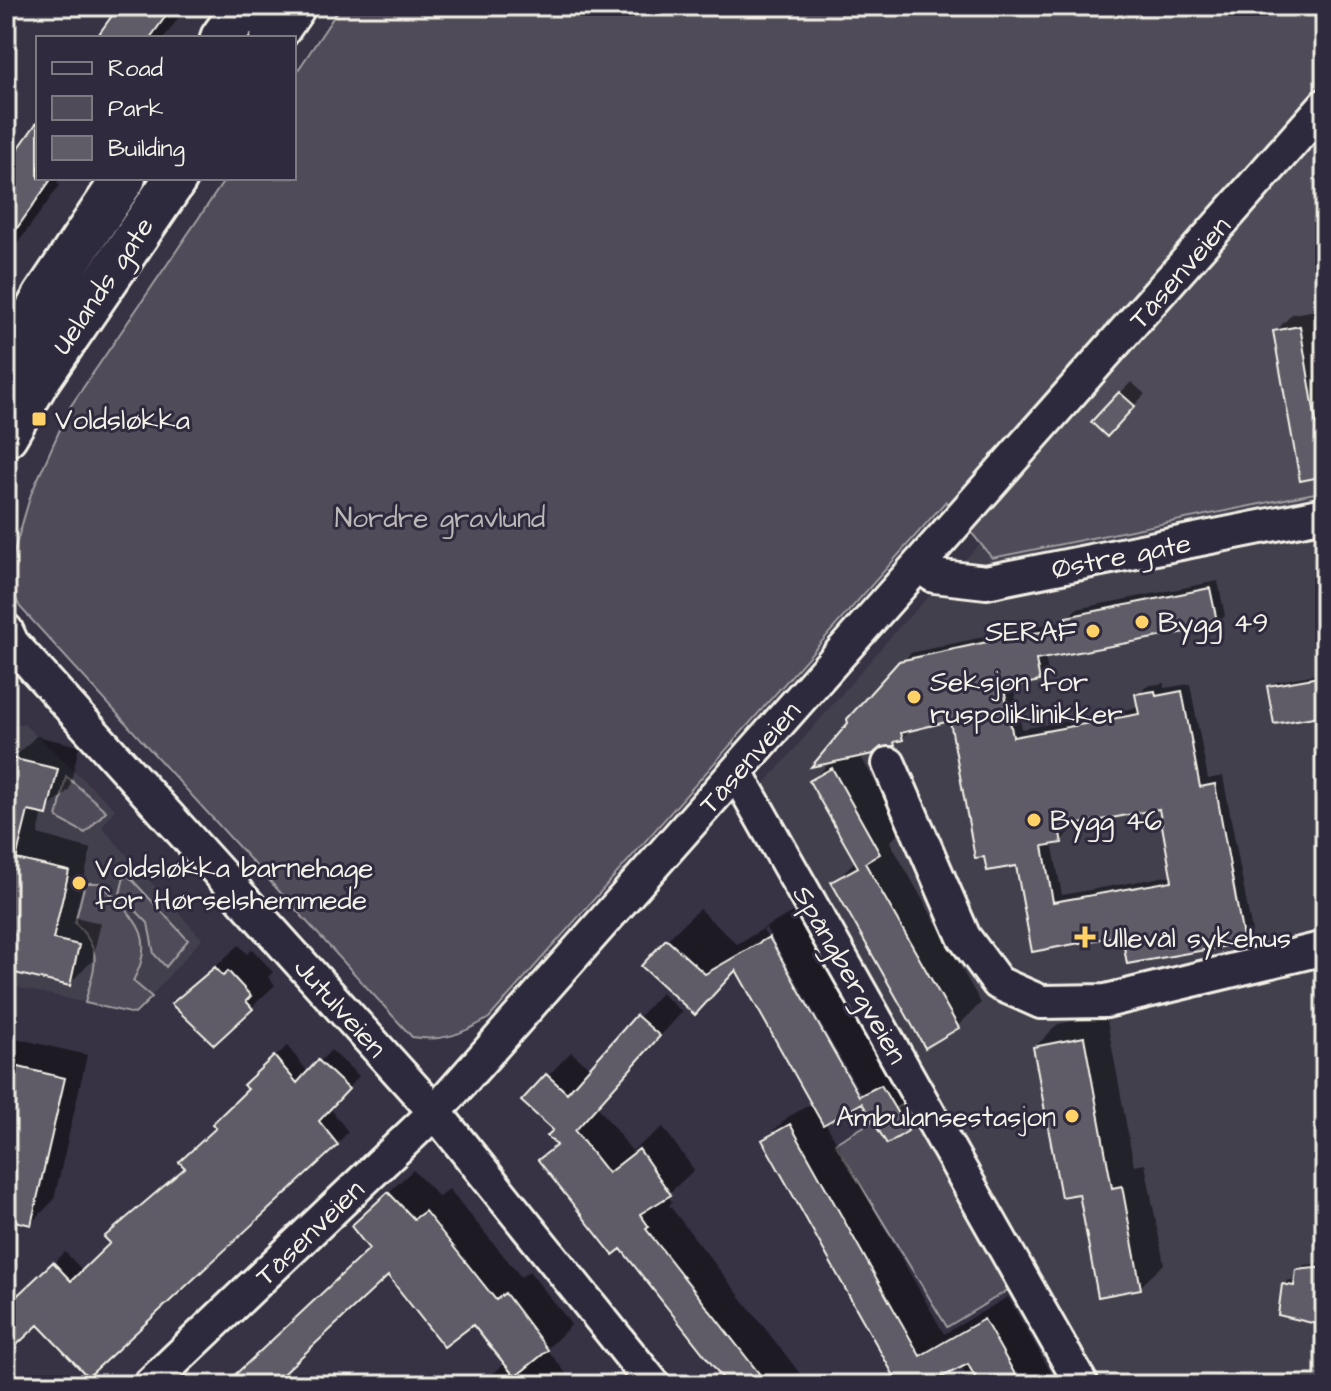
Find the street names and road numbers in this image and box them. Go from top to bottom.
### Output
street label: Tåsenveien [1120,208,1240,338]
street label: Uelands gate [43,209,164,363]
street label: Østre gate [1048,524,1194,590]
street label: Tåsenveien [690,693,810,823]
street label: Spångbergveien [782,878,917,1072]
street label: Jutulveien [285,950,395,1066]
street label: Tåsenveien [247,1171,373,1295]

